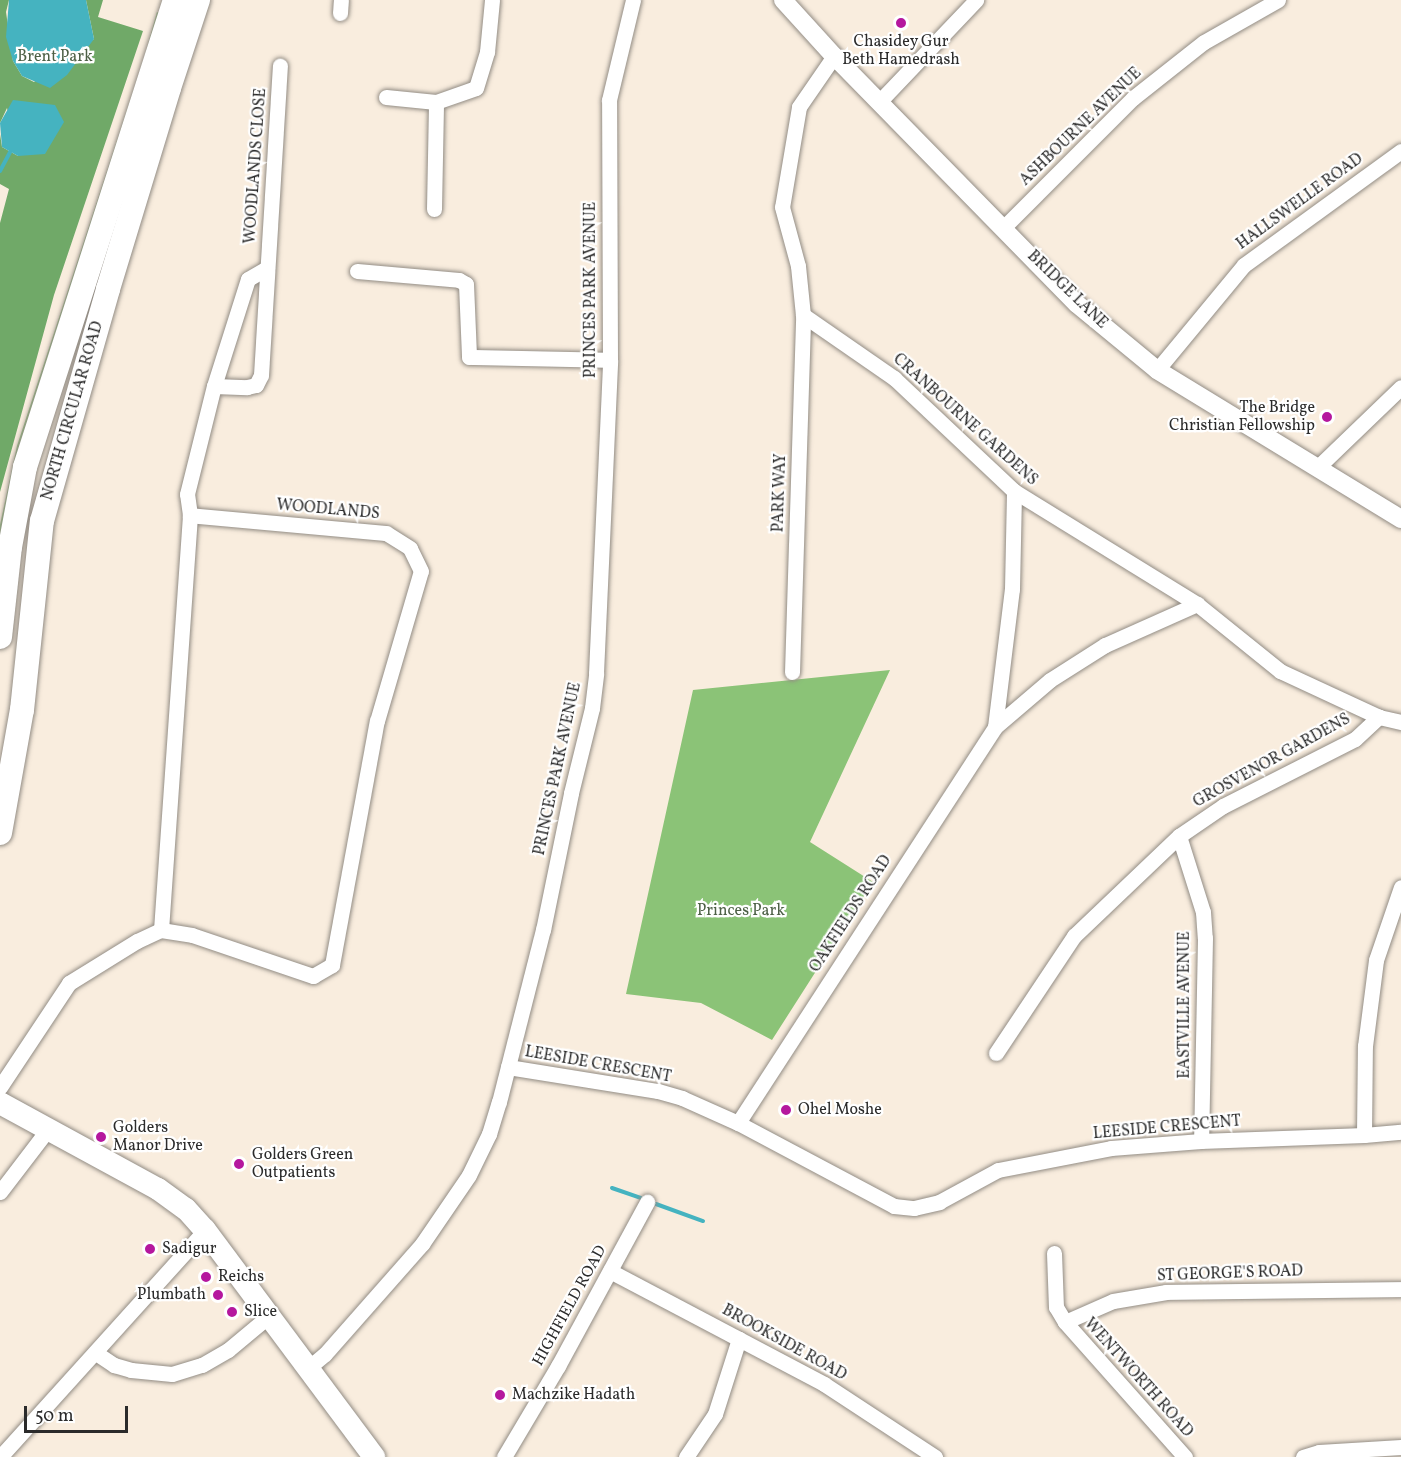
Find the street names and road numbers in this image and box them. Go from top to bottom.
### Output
street label: ASHBOURNE AVENUE [1016,64,1146,190]
street label: WOODLANDS CLOSE [241,87,271,245]
street label: HALLSWELLE ROAD [1233,150,1367,254]
street label: PRINCES PARK AVENUE [581,202,601,378]
street label: BRIDGE LANE [1023,247,1111,333]
street label: NORTH CIRCULAR ROAD [38,319,108,503]
street label: CRANBOURNE GARDENS [889,350,1041,490]
street label: PARK WAY [769,453,791,533]
street label: WOODLANDS [276,496,380,524]
street label: PRINCES PARK AVENUE [530,681,586,857]
street label: GROSVENOR GARDENS [1190,710,1354,812]
street label: OAKFIELDS ROAD [806,852,896,976]
street label: EASTVILLE AVENUE [1175,931,1195,1079]
street label: LEESIDE CRESCENT [523,1043,673,1087]
street label: LEESIDE CRESCENT [1092,1112,1242,1144]
street label: HIGHFIELD ROAD [529,1242,611,1370]
street label: ST GEORGE'S ROAD [1156,1262,1304,1286]
street label: BROOKSIDE ROAD [718,1301,850,1385]
street label: WENTWORTH ROAD [1079,1314,1197,1442]

